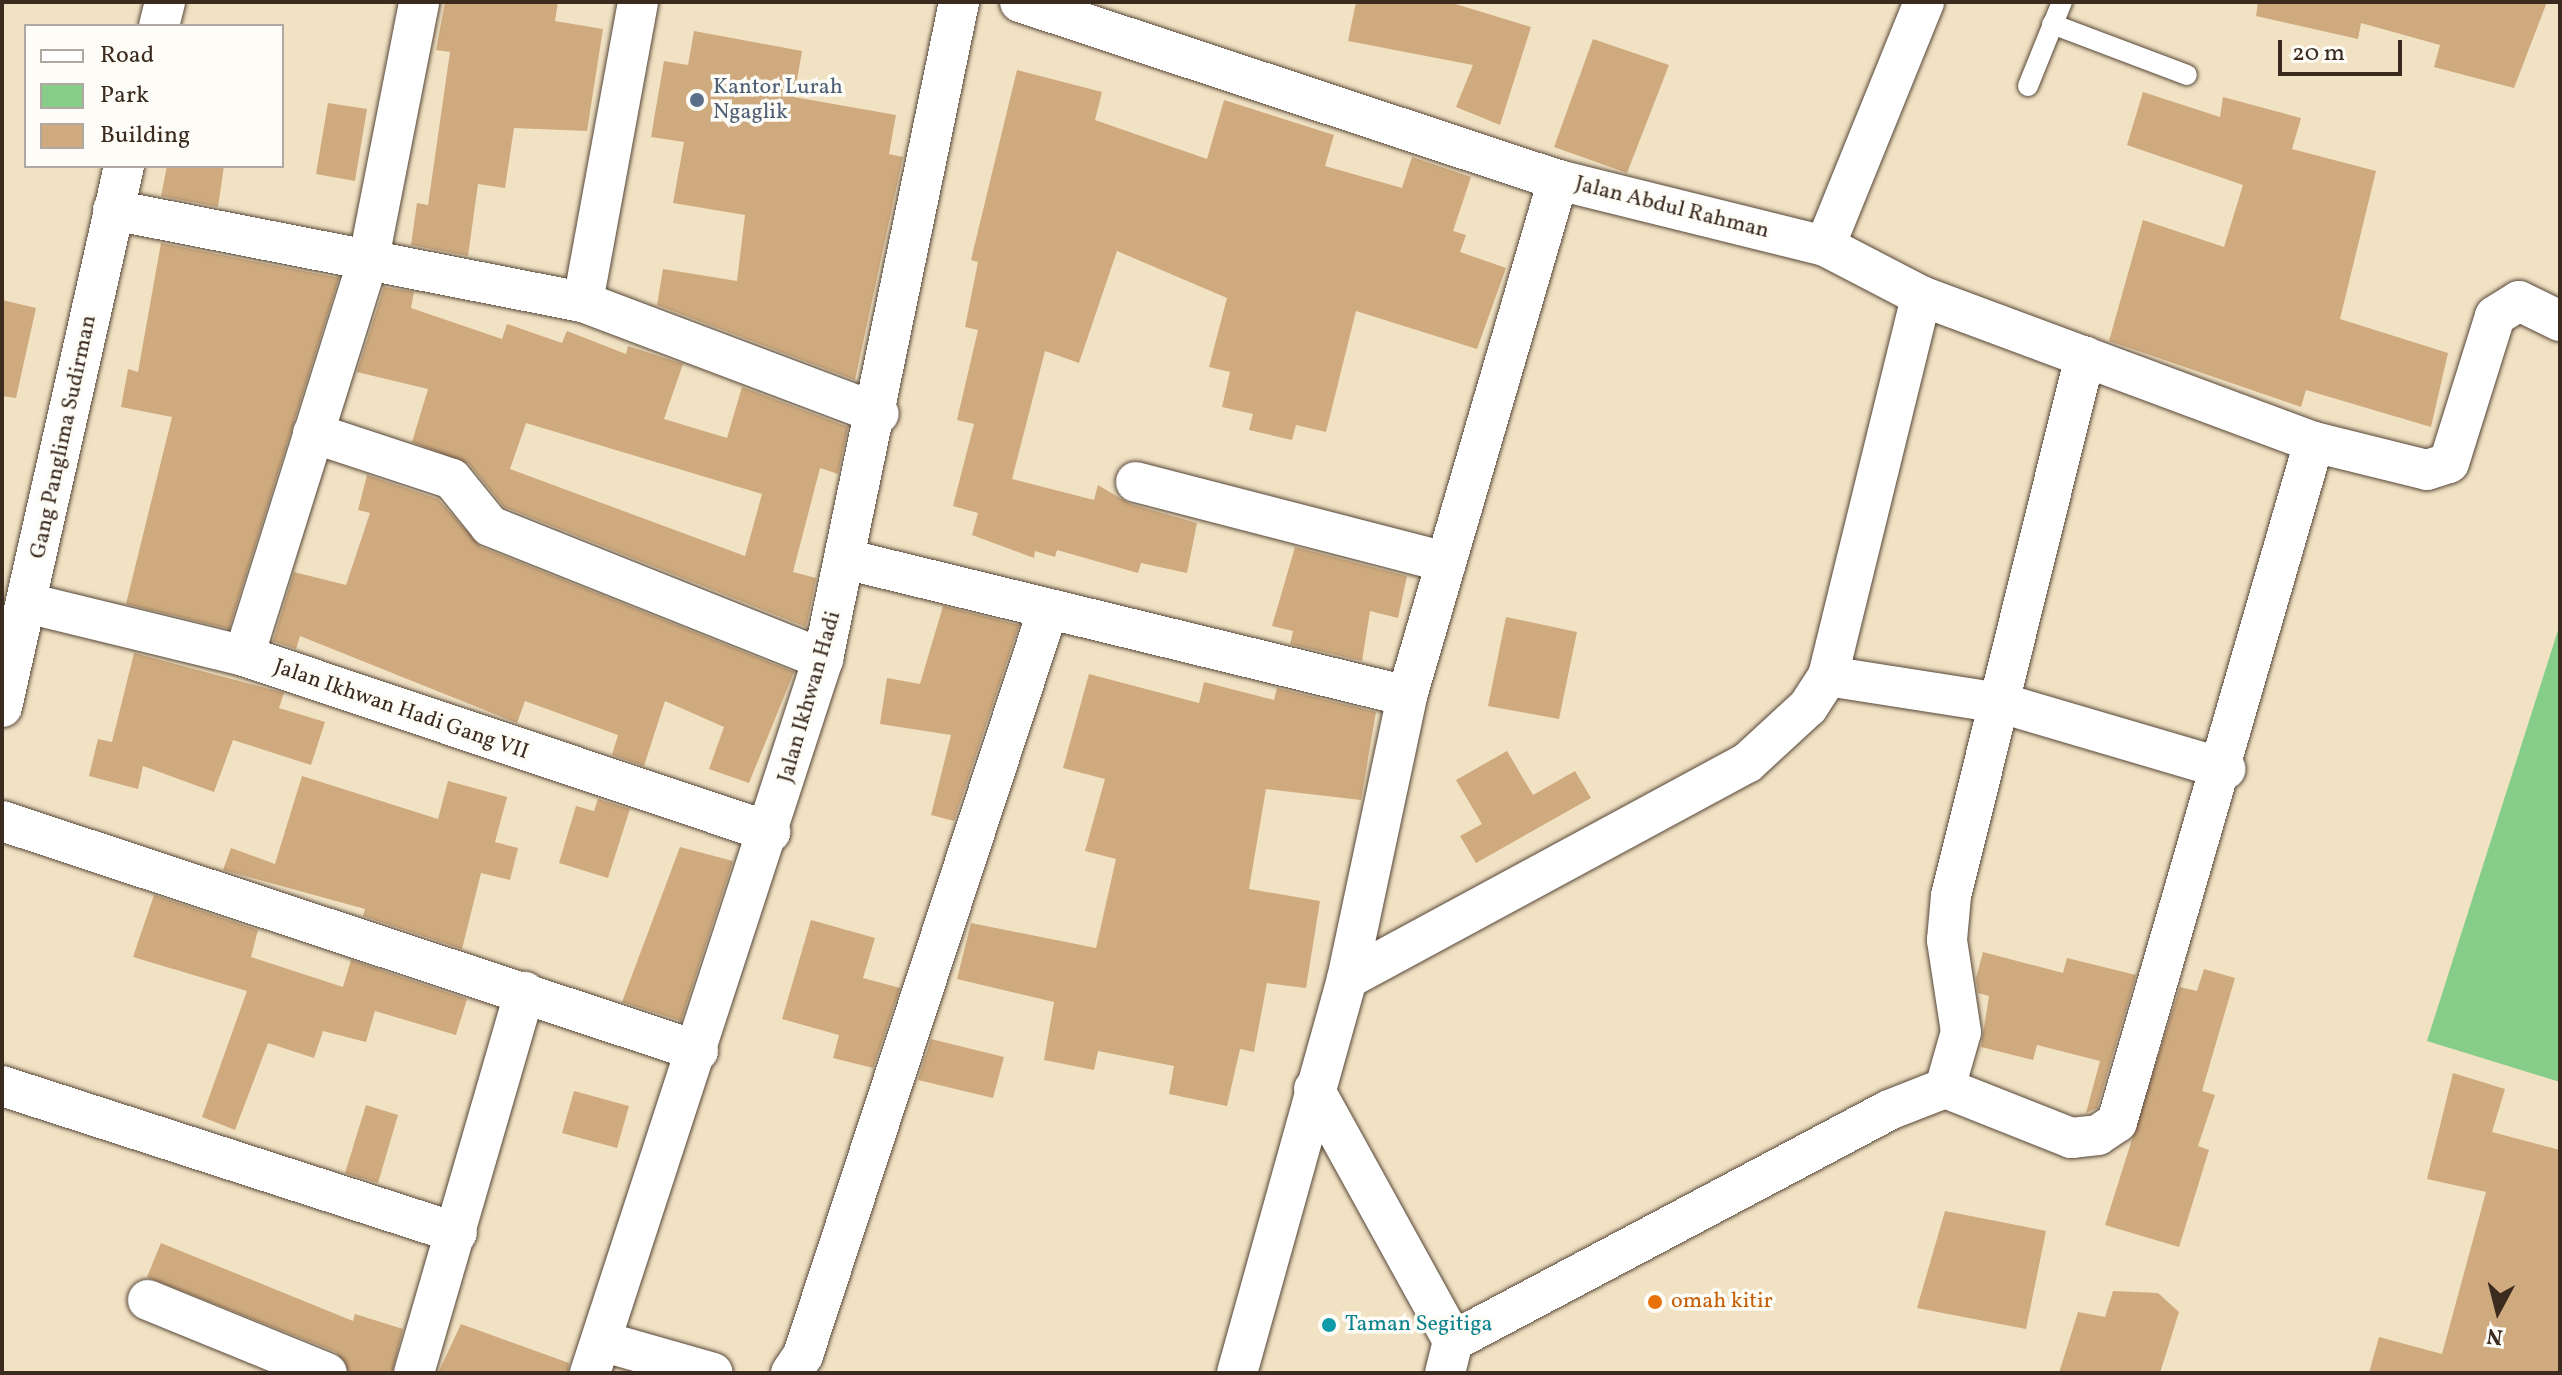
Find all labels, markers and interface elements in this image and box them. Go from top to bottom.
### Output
legend [24,24,284,168]
scale bar [2282,24,2406,74]
text: 20 m [2292,37,2345,71]
text: Road [100,39,154,73]
place label: Kantor Lurah Ngaglik [713,74,843,126]
text: Park [100,79,149,113]
marker: Kantor Lurah Ngaglik [688,91,706,109]
text: Building [100,119,190,153]
street label: Jalan Abdul Rahman [1572,171,1772,245]
street label: Gang Panglima Sudirman [25,313,103,561]
street label: Jalan Ikhwan Hadi [773,608,847,786]
street label: Jalan Ikhwan Hadi Gang VII [270,654,532,766]
north arrow [2458,1271,2538,1351]
place label: omah kitir [1671,1289,1773,1315]
marker: omah kitir [1646,1293,1664,1311]
place label: Taman Segitiga [1345,1312,1492,1338]
marker: Taman Segitiga [1320,1316,1338,1334]
text: N [2485,1319,2505,1352]

